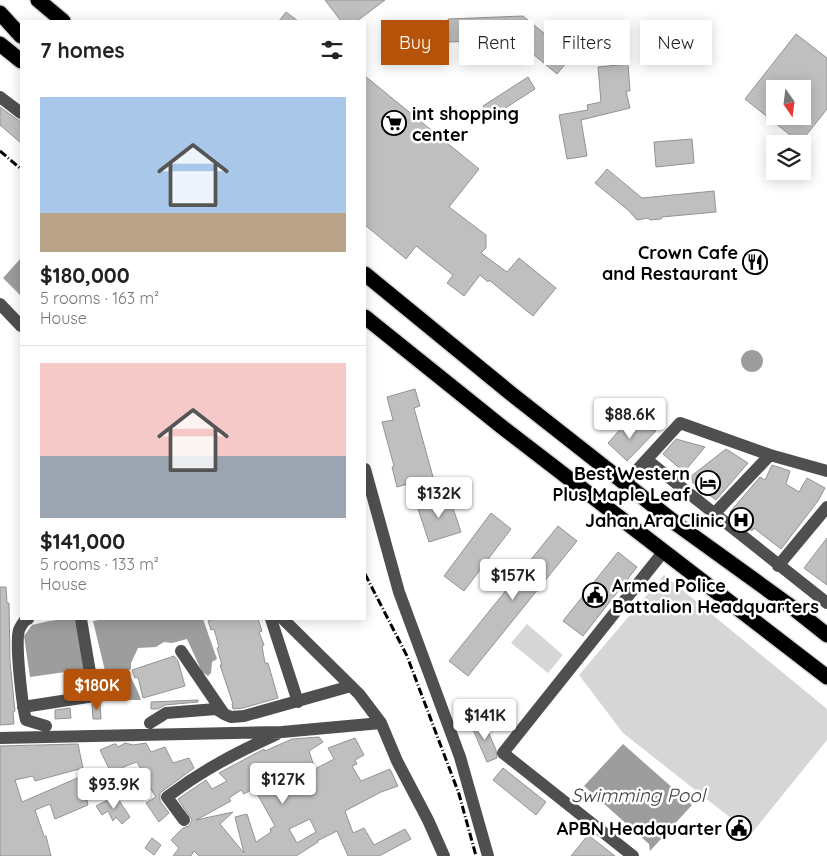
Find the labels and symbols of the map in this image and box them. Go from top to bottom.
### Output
north arrow [766,80,811,125]
place label: int shopping center [412,102,519,146]
supermarket icon: int shopping center [381,110,407,136]
place label: Crown Cafe and Restaurant [602,241,738,285]
restaurant icon: Crown Cafe and Restaurant [742,249,768,275]
pin: $88.6K [589,398,671,440]
place label: Best Western Plus Maple Leaf [552,462,690,506]
hotel icon: Best Western Plus Maple Leaf [695,470,721,496]
pin: $132K [404,476,474,519]
hospital icon: Jahan Ara Clinic [728,507,754,533]
place label: Jahan Ara Clinic [585,509,724,532]
pin: $157K [478,558,548,601]
place label: Armed Police Battalion Headquarters [612,574,819,618]
public building icon: Armed Police Battalion Headquarters [582,582,608,608]
pin: $180K [62,668,132,711]
pin: $141K [450,698,520,741]
pin: $127K [248,762,318,805]
pin: $93.9K [73,768,155,810]
water label: Swimming Pool [571,783,708,807]
public building icon: APBN Headquarter [726,815,752,841]
place label: APBN Headquarter [557,817,722,840]

